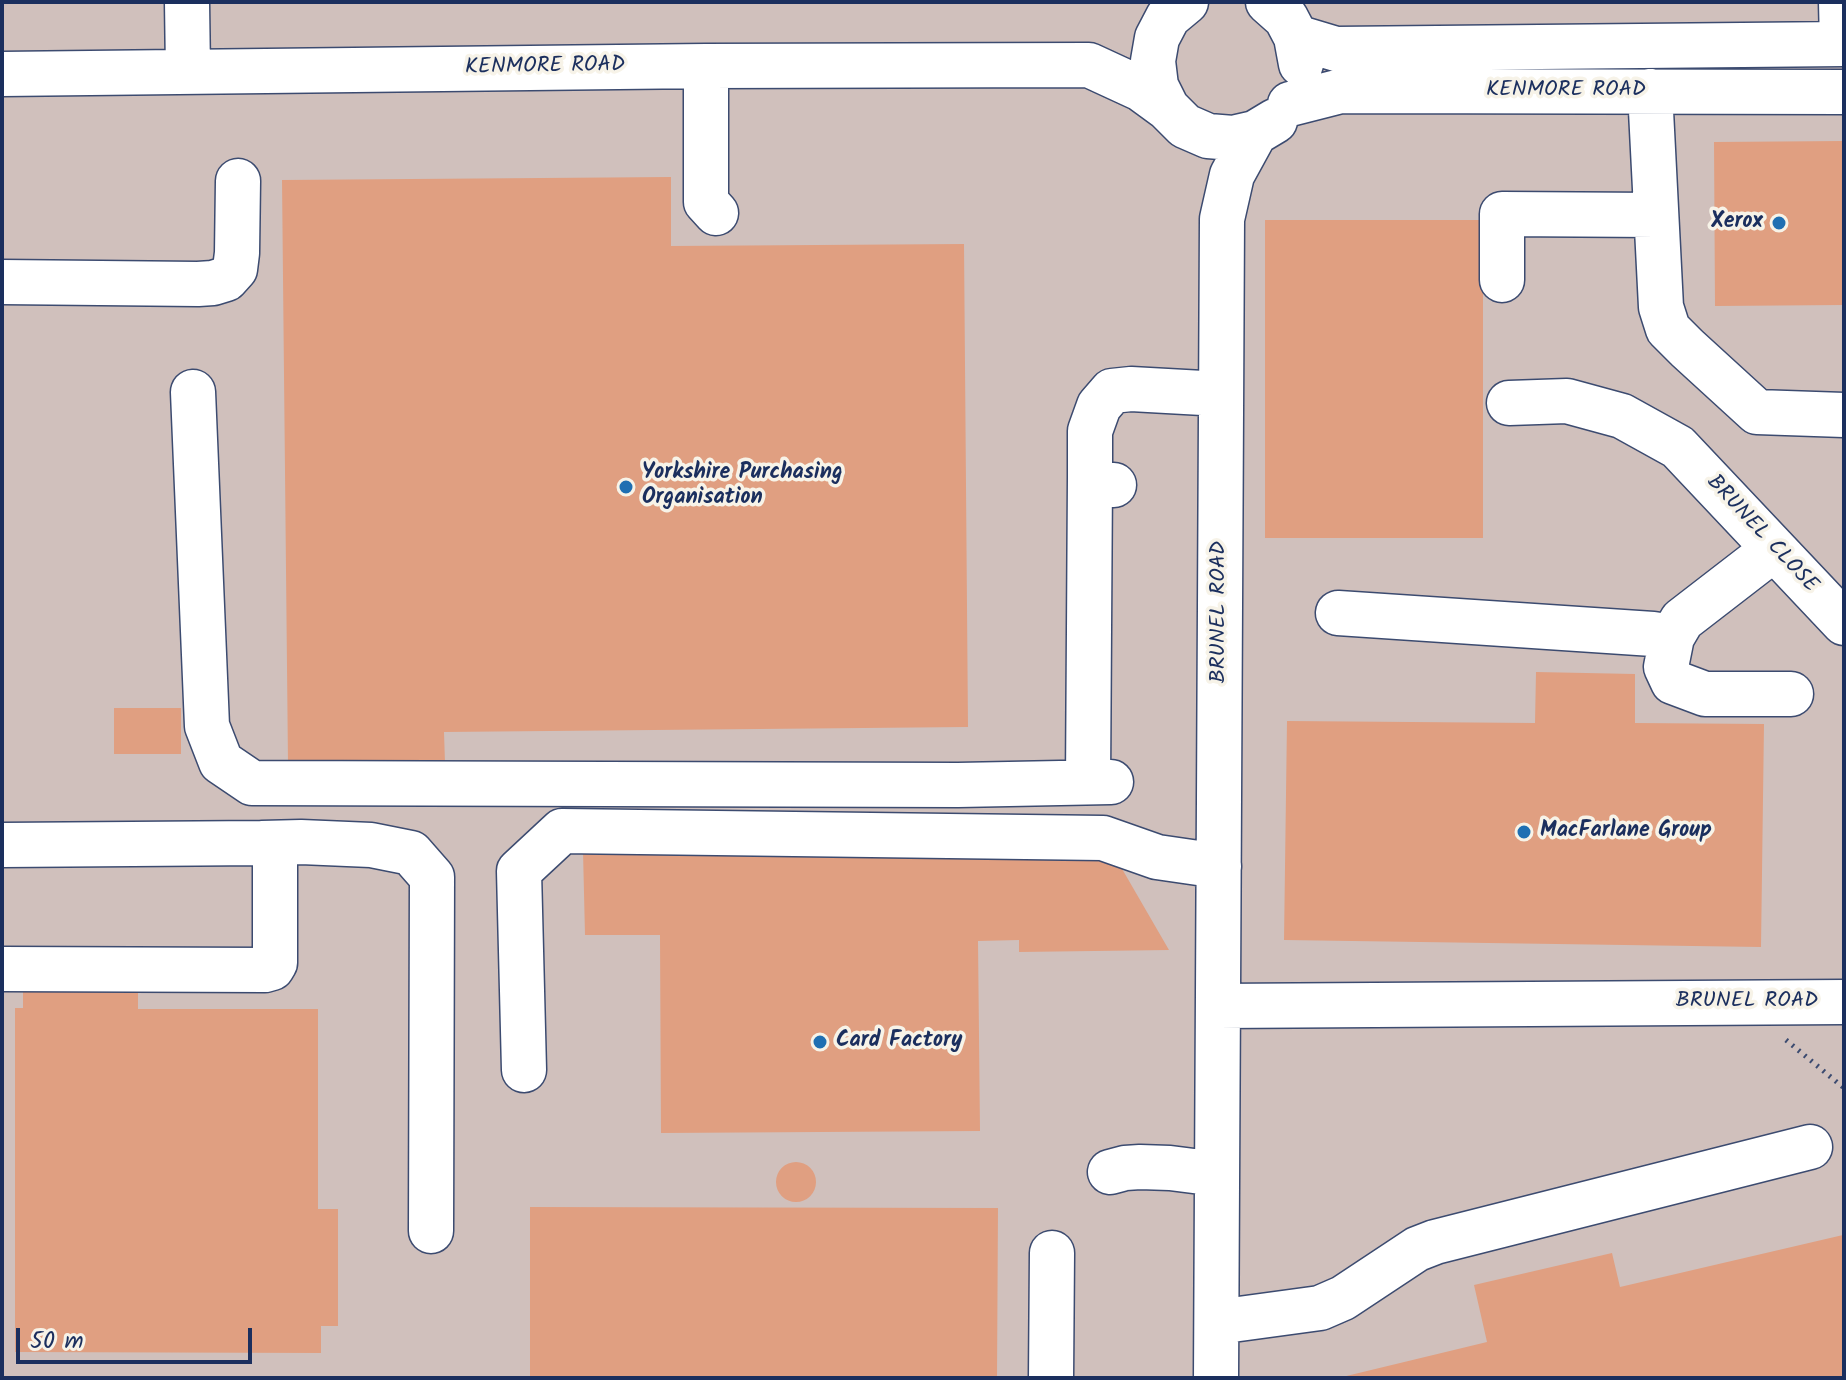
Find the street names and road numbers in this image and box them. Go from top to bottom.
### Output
street label: KENMORE ROAD [465,53,625,83]
street label: KENMORE ROAD [1486,78,1646,104]
street label: BRUNEL CLOSE [1700,470,1822,600]
street label: BRUNEL ROAD [1207,541,1233,683]
street label: BRUNEL ROAD [1676,989,1818,1015]

